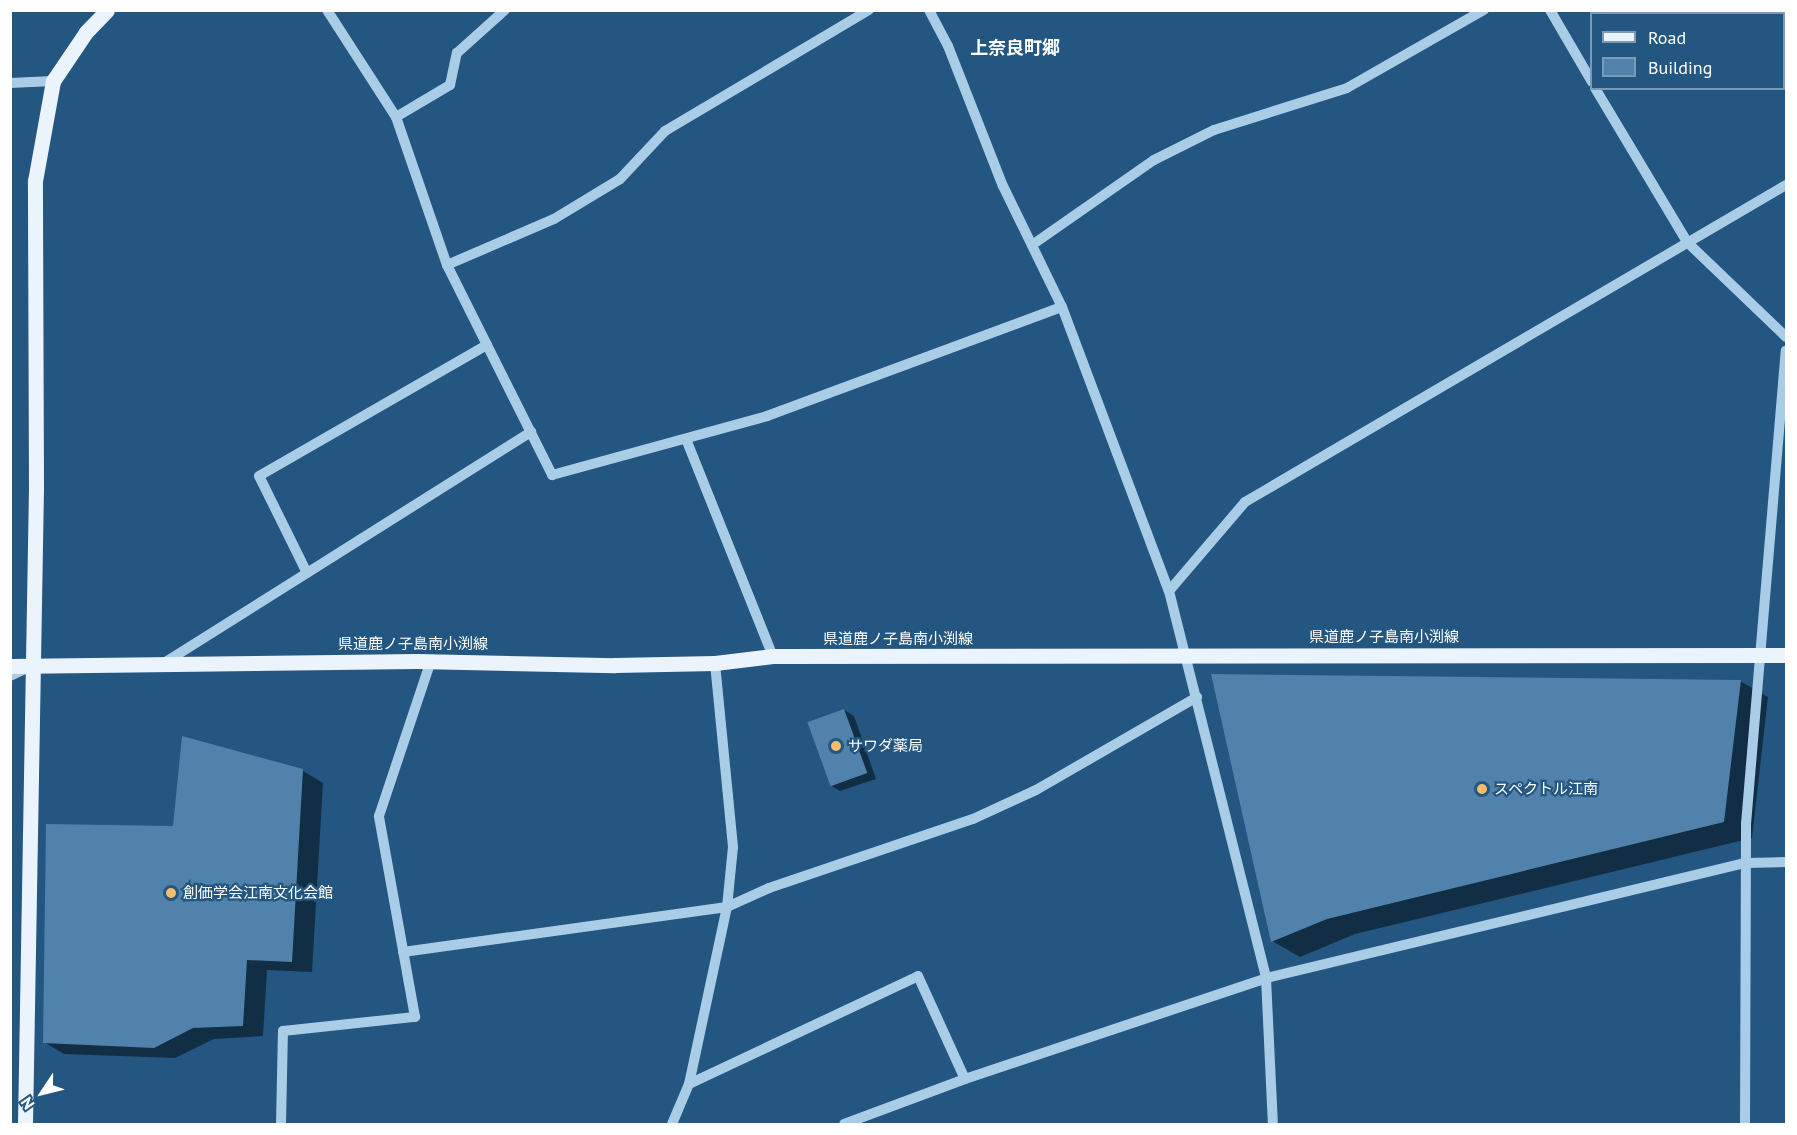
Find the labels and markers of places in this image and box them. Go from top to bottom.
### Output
place label: サワダ薬局 [848,737,923,755]
marker: サワダ薬局 [829,739,843,753]
place label: スペクトル江南 [1494,780,1599,798]
marker: スペクトル江南 [1475,782,1489,796]
place label: 創価学会江南文化会館 [183,884,333,902]
marker: 創価学会江南文化会館 [164,886,178,900]

